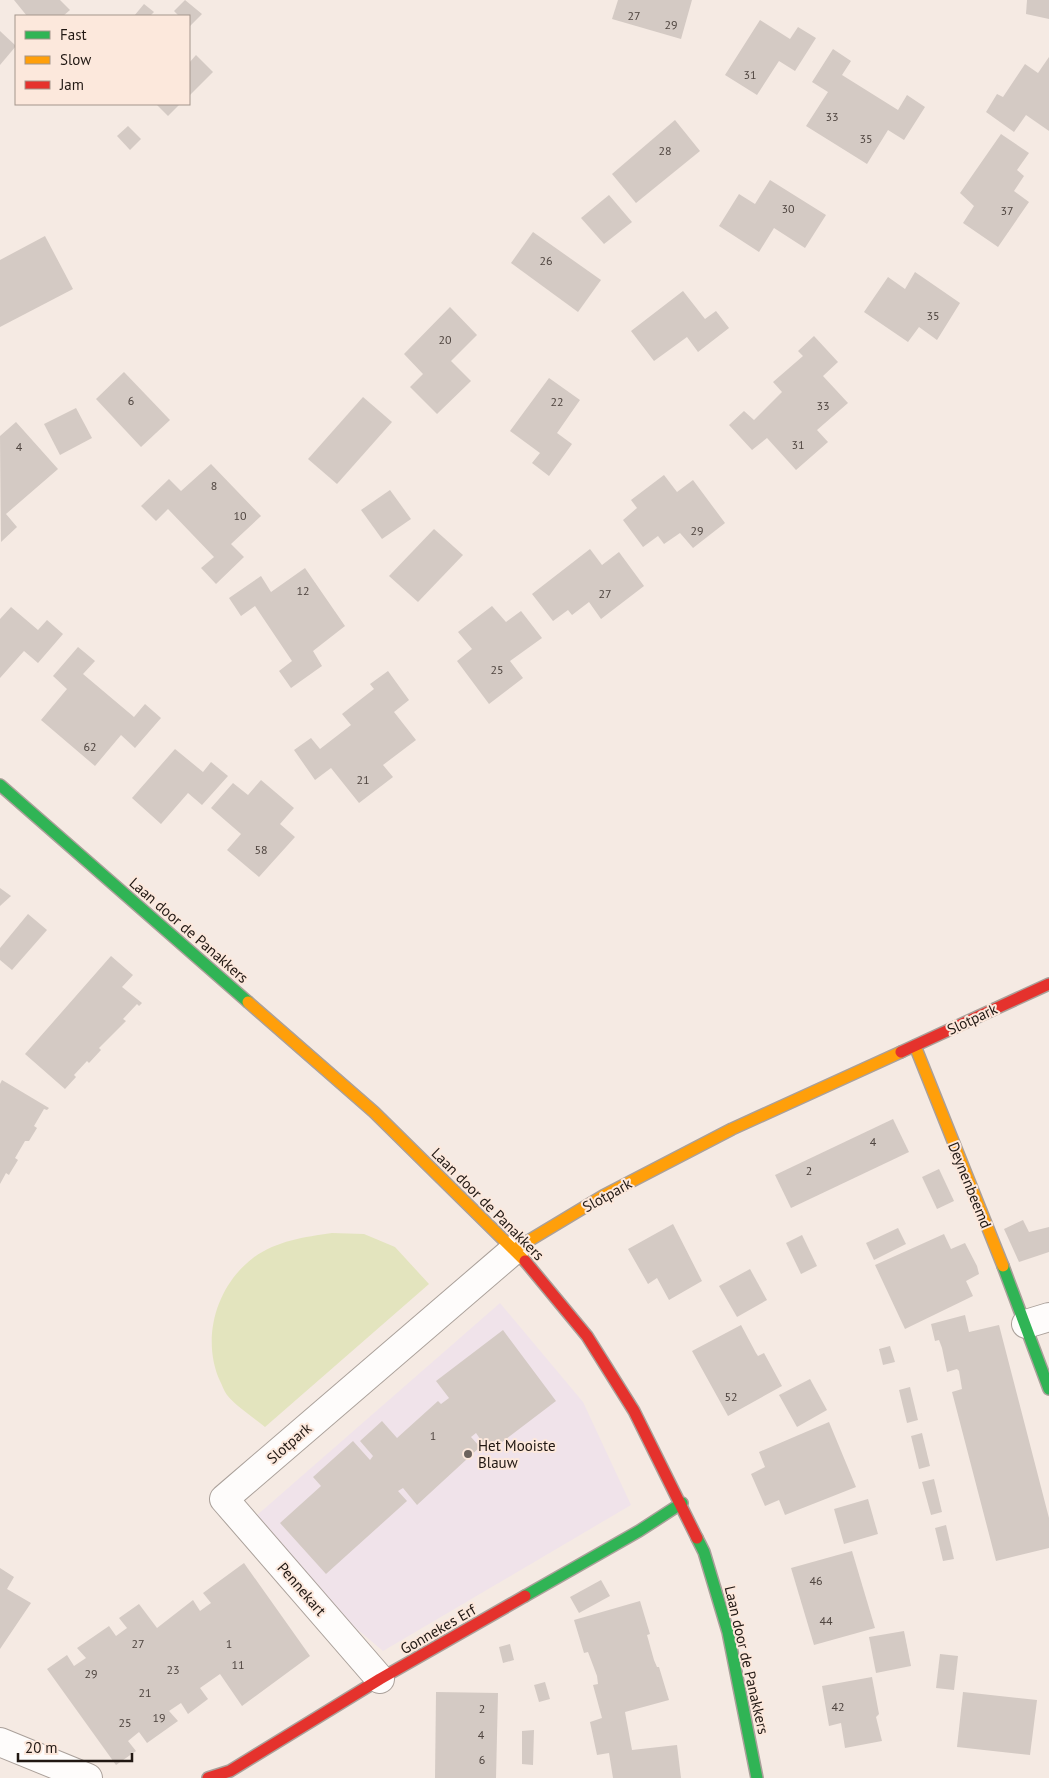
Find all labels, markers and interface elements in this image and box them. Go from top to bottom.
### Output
house number: 27 [627,8,641,23]
legend [15,15,190,105]
house number: 29 [664,17,678,32]
text: Fast [60,25,87,44]
text: Slow [60,50,91,69]
house number: 31 [743,67,757,82]
text: Jam [59,75,84,94]
house number: 33 [825,109,839,124]
house number: 35 [859,131,873,146]
house number: 28 [658,143,672,158]
house number: 30 [781,201,795,216]
house number: 37 [1000,203,1014,218]
house number: 26 [539,253,553,268]
house number: 35 [926,308,940,323]
house number: 20 [438,332,452,347]
house number: 6 [128,393,134,408]
house number: 22 [550,394,564,409]
house number: 33 [816,398,830,413]
house number: 31 [791,437,805,452]
house number: 4 [16,439,23,454]
house number: 8 [211,478,217,493]
house number: 10 [233,508,247,523]
house number: 29 [690,523,704,538]
house number: 12 [296,583,310,598]
house number: 27 [598,586,612,601]
house number: 25 [490,662,504,677]
house number: 62 [83,739,97,754]
house number: 21 [356,772,370,787]
house number: 58 [254,842,268,857]
street label: Laan door de Panakkers [126,873,252,987]
street label: Slotpark [944,999,1001,1039]
house number: 4 [870,1134,877,1149]
street label: Deynenbeemd [944,1139,996,1231]
street label: Laan door de Panakkers [428,1144,548,1264]
house number: 2 [806,1163,812,1178]
street label: Slotpark [579,1173,636,1216]
house number: 52 [724,1389,738,1404]
street label: Slotpark [263,1418,316,1468]
house number: 1 [430,1428,436,1443]
place label: Het Mooiste Blauw [478,1436,556,1472]
marker: Het Mooiste Blauw [462,1448,474,1460]
street label: Pennekart [274,1558,330,1620]
house number: 46 [809,1573,823,1588]
street label: Laan door de Panakkers [721,1584,773,1736]
street label: Gonnekes Erf [397,1599,480,1658]
house number: 44 [819,1613,833,1628]
house number: 27 [131,1636,145,1651]
house number: 1 [226,1636,232,1651]
house number: 11 [231,1657,245,1672]
house number: 23 [166,1662,180,1677]
house number: 29 [84,1666,98,1681]
house number: 21 [138,1685,152,1700]
house number: 42 [831,1699,845,1714]
house number: 2 [479,1701,485,1716]
house number: 19 [152,1710,166,1725]
house number: 25 [118,1715,132,1730]
house number: 4 [478,1727,485,1742]
scale bar [18,1730,131,1762]
text: 20 m [25,1738,58,1757]
house number: 6 [479,1752,485,1767]

